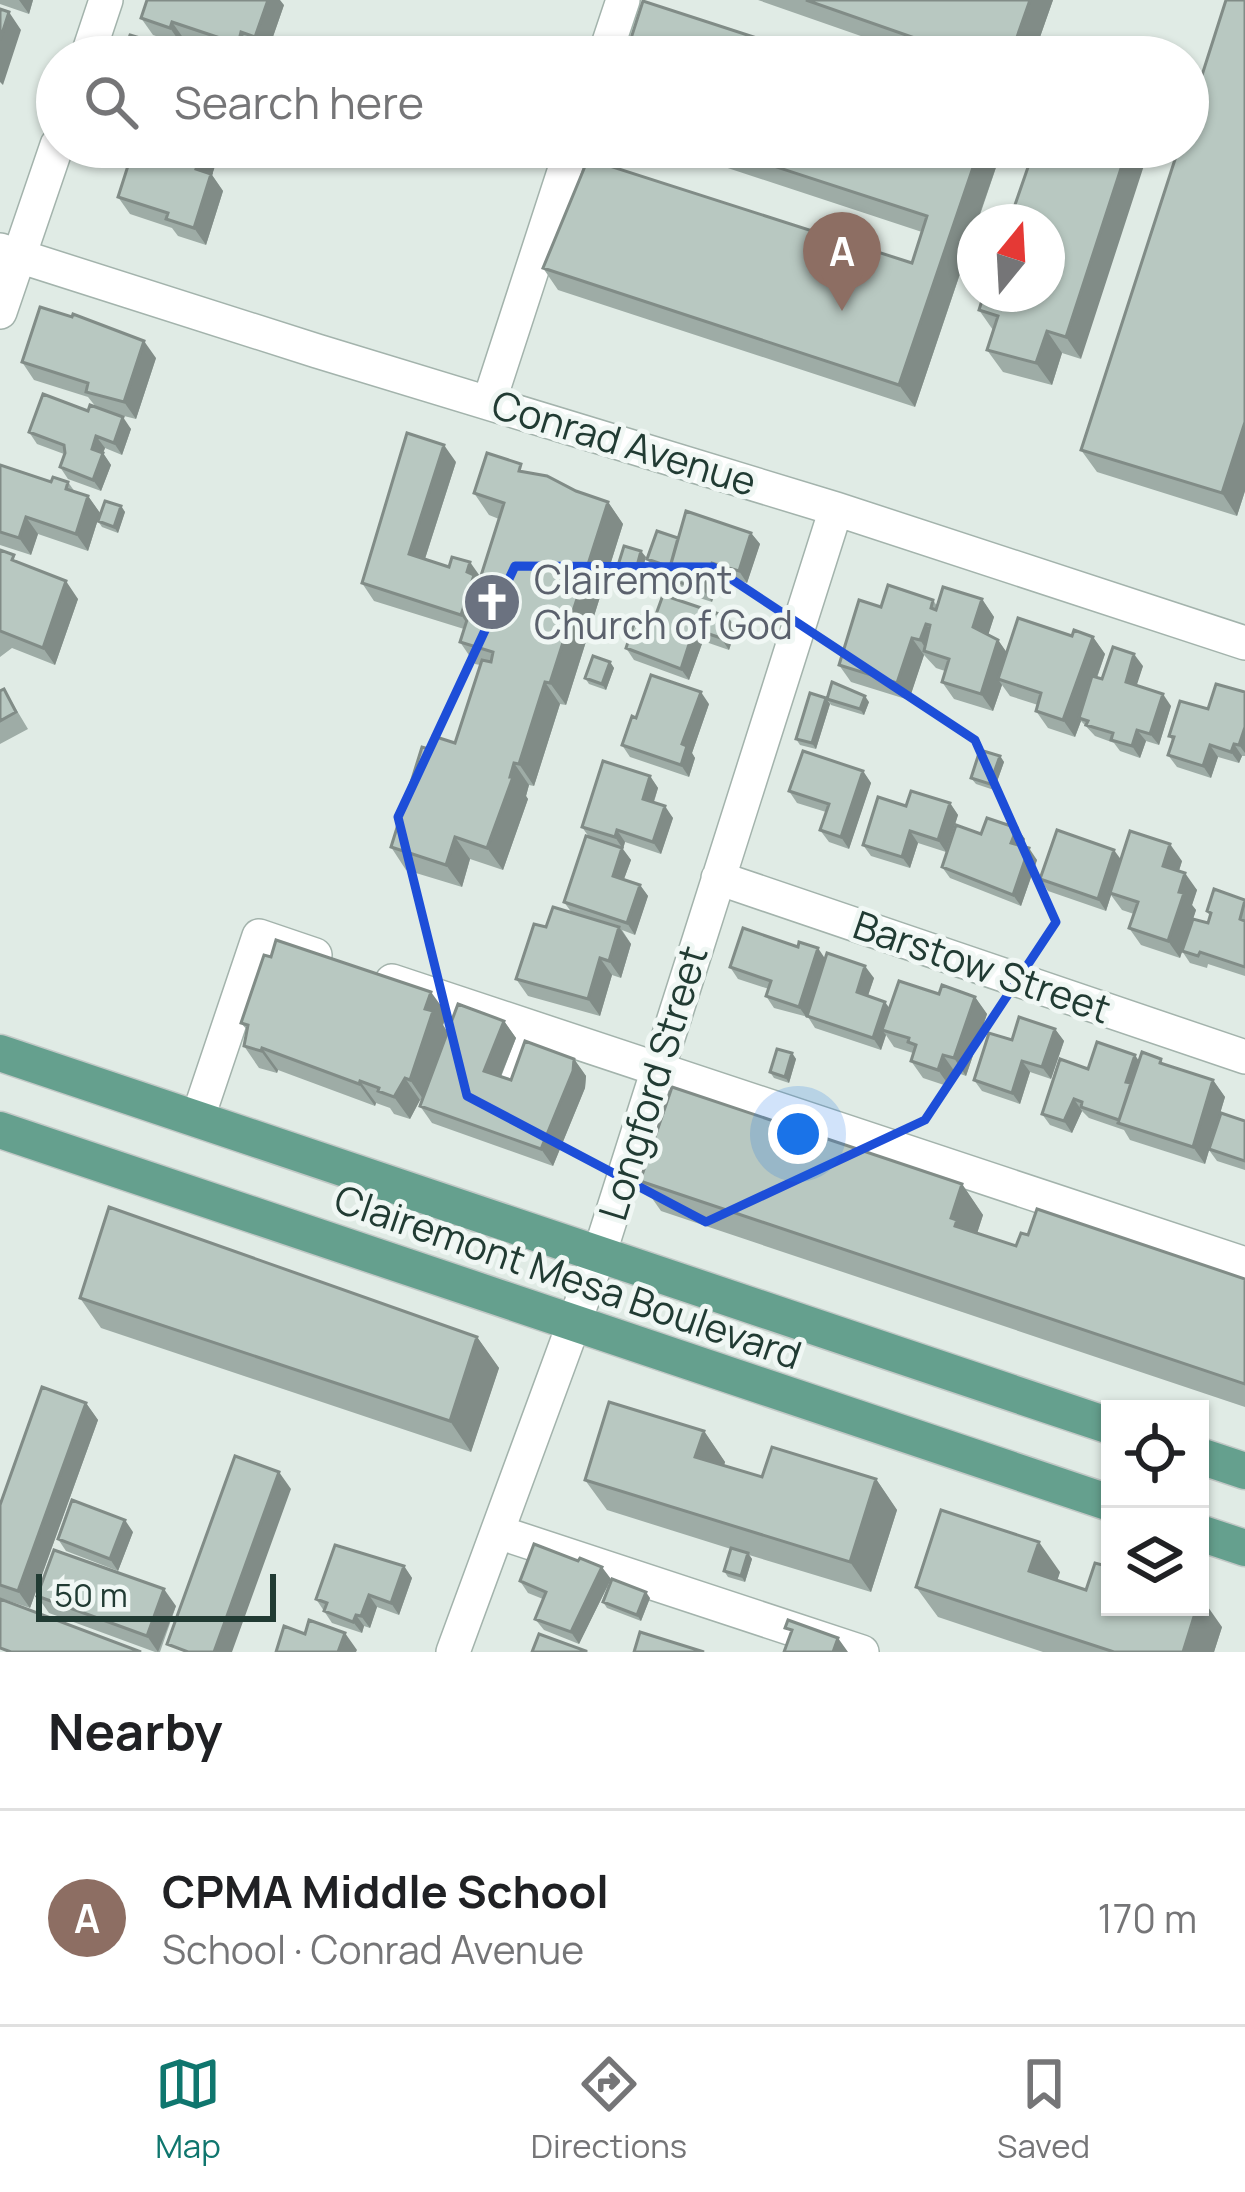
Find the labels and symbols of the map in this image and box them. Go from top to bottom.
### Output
north arrow [957,204,1065,312]
pin: A [803,212,881,311]
street label: Conrad Avenue [486,376,763,508]
place label: Clairemont Church of God [534,552,793,651]
church icon: Clairemont Church of God [461,571,523,633]
street label: Barstow Street [846,897,1118,1035]
street label: Longford Street [585,939,719,1227]
your location [768,1104,828,1164]
street label: Clairemont Mesa Boulevard [328,1171,809,1381]
scale bar [36,1568,276,1621]

